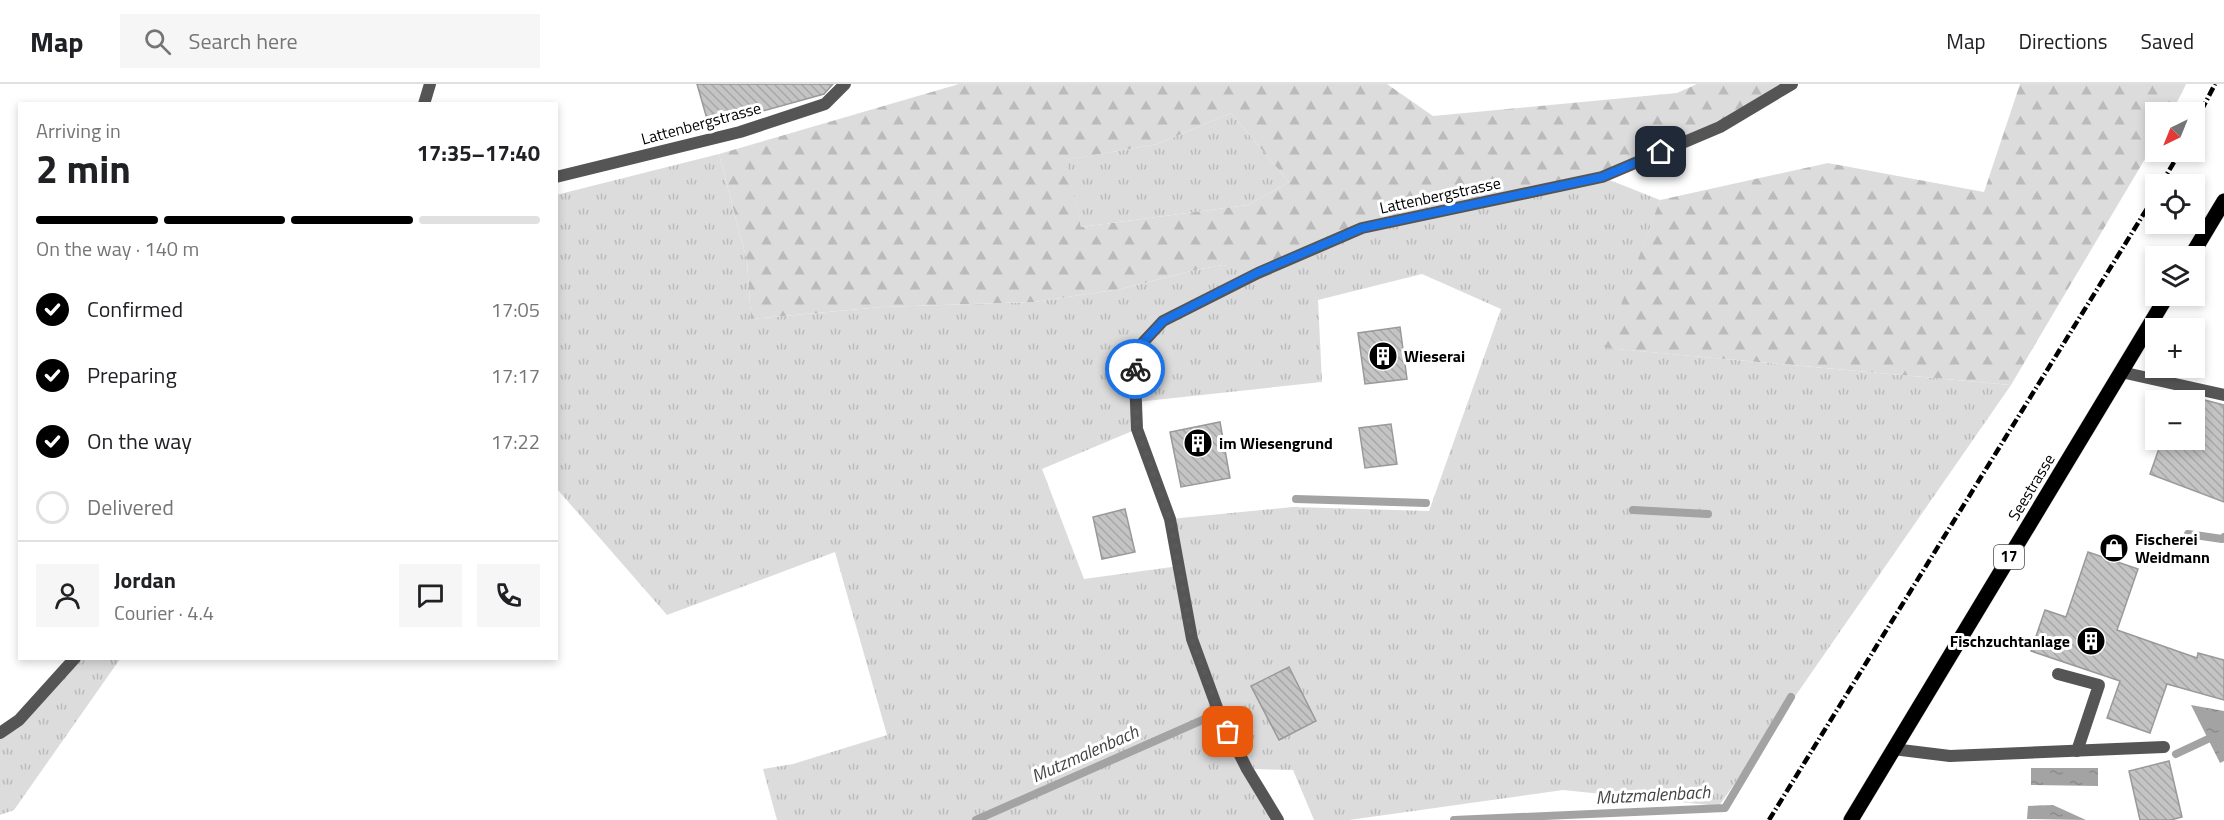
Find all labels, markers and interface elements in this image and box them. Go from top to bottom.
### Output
search box [120,14,540,68]
text: Map [30,20,84,63]
text: Search here [189,24,298,58]
icon: search [141,25,174,58]
text: Map [1946,25,1986,57]
text: Directions [2019,25,2108,57]
text: Saved [2141,25,2194,57]
street label: Lattenbergstrasse [638,95,764,151]
north arrow [2145,102,2205,162]
map controls [2145,102,2205,450]
text: Arriving in [36,115,121,146]
pin [1635,126,1686,177]
icon: home [1644,135,1677,168]
text: 17:35–17:40 [417,136,540,170]
text: 2 min [36,139,131,198]
street label: Lattenbergstrasse [1377,170,1503,220]
button: locate [2145,174,2205,234]
text: On the way · 140 m [36,233,199,264]
button: layers [2145,246,2205,306]
text: Confirmed [87,292,183,326]
icon: check [36,293,69,326]
text: 17:05 [491,294,540,325]
button: + [2145,318,2205,378]
courier [1105,339,1165,399]
building icon: Wieserai [1367,340,1399,372]
place label: Wieserai [1404,344,1465,368]
icon: bike [1119,353,1152,386]
text: Preparing [87,358,177,392]
icon: check [36,359,69,392]
text: 17:17 [491,360,540,391]
button: − [2145,390,2205,450]
text: On the way [87,424,192,458]
icon: check [36,425,69,458]
text: 17:22 [491,426,540,457]
building icon: im Wiesengrund [1182,427,1214,459]
place label: im Wiesengrund [1219,431,1333,455]
street label: Seestrasse [2002,449,2060,525]
text: Delivered [87,490,174,524]
place label: Fischerei Weidmann [2135,527,2210,569]
shop icon: Fischerei Weidmann [2098,532,2130,564]
road number: 17 [1994,545,2024,569]
text: Jordan [114,563,176,597]
button: person [36,564,99,627]
button: chat [399,564,462,627]
button: phone [477,564,540,627]
text: Courier · 4.4 [114,597,214,628]
building icon: Fischzuchtanlage [2075,625,2107,657]
place label: Fischzuchtanlage [1950,629,2070,653]
pin [1202,706,1253,757]
icon: bag [1211,715,1244,748]
water label: Mutzmalenbach [1027,717,1144,789]
water label: Mutzmalenbach [1595,778,1712,811]

